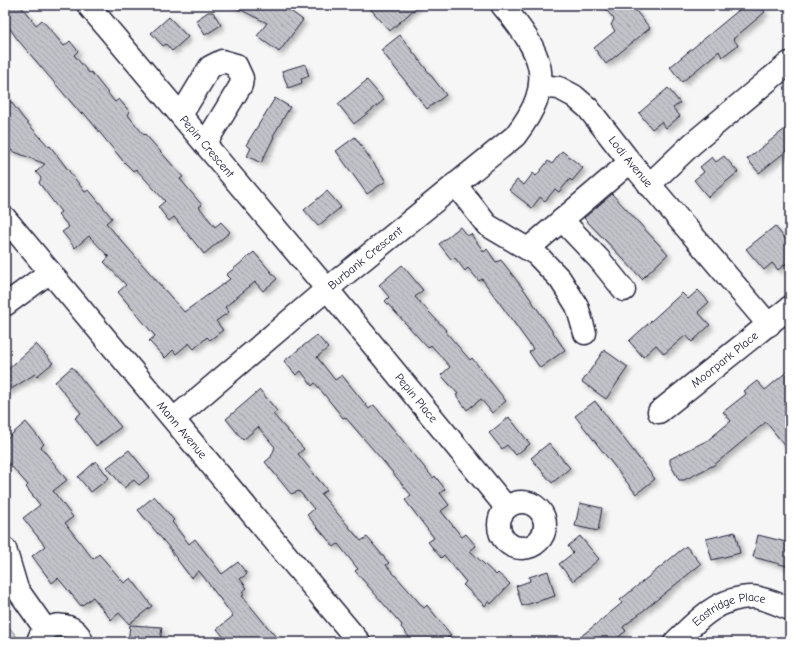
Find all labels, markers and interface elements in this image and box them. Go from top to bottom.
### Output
street label: Pepin Crescent [177,113,238,181]
street label: Lodi Avenue [606,133,656,190]
street label: Burbank Crescent [325,223,406,292]
street label: Moorpark Place [688,328,761,391]
street label: Pepin Place [392,370,441,425]
street label: Mann Avenue [154,398,210,461]
street label: Eastridge Place [689,590,768,629]

